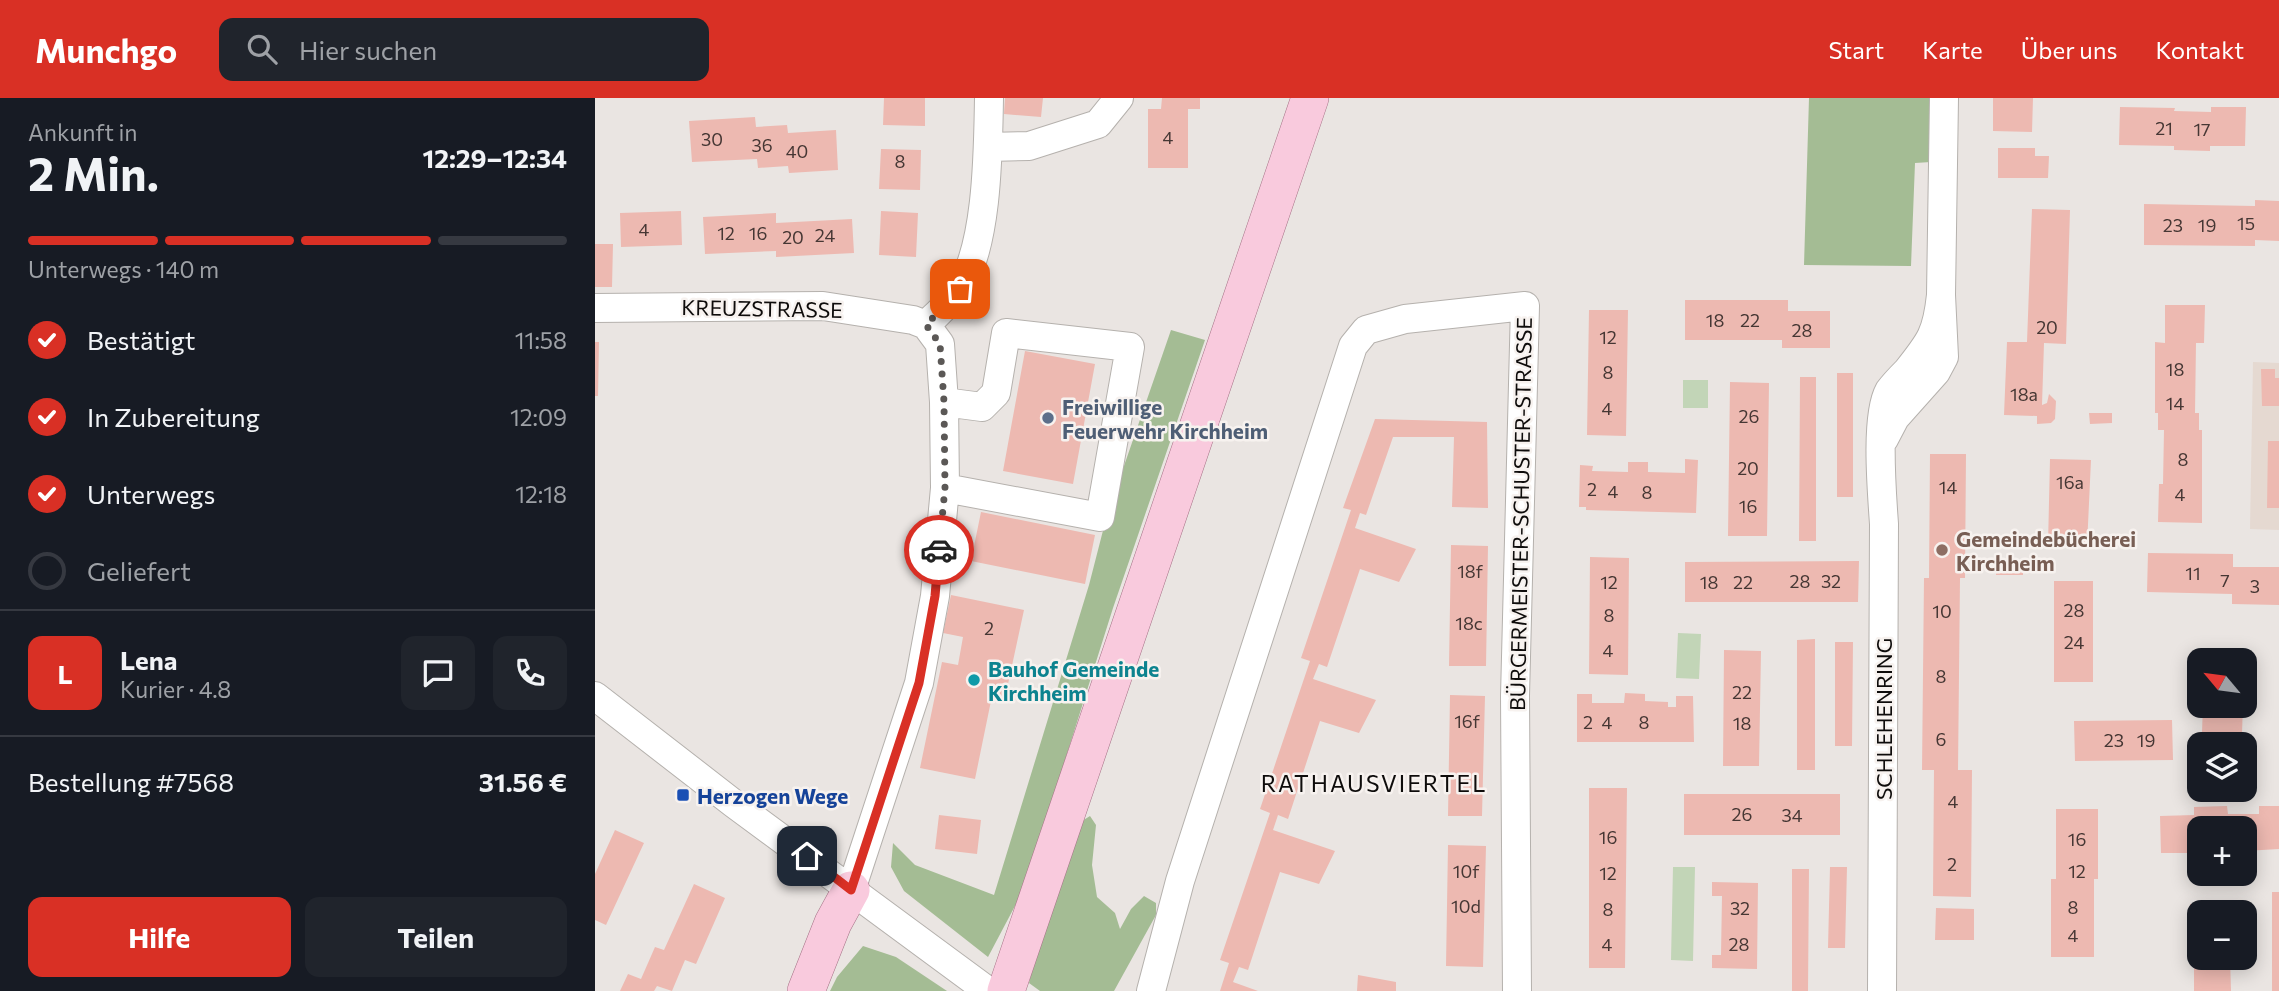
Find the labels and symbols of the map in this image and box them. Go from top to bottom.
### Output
house number: 21 [2155,117,2173,139]
house number: 17 [2193,118,2211,140]
house number: 4 [1163,126,1174,148]
house number: 30 [701,128,723,150]
house number: 36 [751,134,773,156]
house number: 40 [786,140,808,162]
house number: 8 [895,150,906,172]
house number: 15 [2237,212,2255,234]
house number: 23 [2163,214,2183,236]
house number: 19 [2198,214,2216,236]
house number: 4 [639,218,650,240]
house number: 12 [717,222,735,244]
house number: 16 [749,222,767,244]
house number: 24 [815,224,835,246]
house number: 20 [782,226,804,248]
pin [930,259,990,319]
street label: KREUZSTRASSE [681,294,843,322]
house number: 18 [1706,309,1724,331]
house number: 22 [1740,309,1760,331]
house number: 20 [2036,316,2058,338]
street label: BÜRGERMEISTER-SCHUSTER-STRASSE [1504,317,1536,711]
house number: 28 [1792,319,1813,341]
house number: 12 [1599,326,1617,348]
house number: 18 [2166,358,2184,380]
house number: 8 [1603,361,1614,383]
house number: 18a [2010,383,2038,405]
house number: 14 [2166,392,2184,414]
place label: Freiwillige Feuerwehr Kirchheim [1062,394,1268,443]
house number: 4 [1602,397,1613,419]
house number: 26 [1739,405,1759,427]
marker: Freiwillige Feuerwehr Kirchheim [1040,410,1056,426]
house number: 8 [2178,448,2189,470]
house number: 20 [1737,457,1759,479]
house number: 16a [2056,471,2084,493]
house number: 14 [1939,476,1957,498]
house number: 2 [1587,478,1597,500]
house number: 4 [1608,480,1619,502]
house number: 8 [1642,481,1653,503]
house number: 4 [2175,483,2186,505]
house number: 16 [1739,495,1757,517]
courier [904,515,974,585]
place label: Gemeindebücherei Kirchheim [1956,526,2136,575]
marker: Gemeindebücherei Kirchheim [1934,542,1950,558]
house number: 18f [1457,560,1484,582]
house number: 11 [2185,562,2201,584]
house number: 7 [2220,569,2230,591]
house number: 28 [1790,570,1811,592]
house number: 32 [1821,570,1841,592]
house number: 12 [1600,571,1618,593]
house number: 18 [1700,571,1718,593]
house number: 22 [1733,571,1753,593]
house number: 3 [2250,575,2260,597]
house number: 28 [2064,599,2085,621]
house number: 10 [1932,600,1952,622]
house number: 8 [1604,604,1615,626]
house number: 18c [1455,612,1483,634]
house number: 2 [984,617,994,639]
house number: 24 [2064,631,2084,653]
street label: SCHLEHENRING [1871,638,1896,800]
house number: 4 [1603,639,1614,661]
north arrow [2187,648,2257,718]
place label: Bauhof Gemeinde Kirchheim [988,656,1159,705]
house number: 8 [1936,665,1947,687]
marker: Bauhof Gemeinde Kirchheim [966,672,982,688]
house number: 22 [1732,681,1752,703]
house number: 16f [1454,710,1481,732]
house number: 2 [1583,711,1593,733]
house number: 4 [1602,711,1613,733]
house number: 8 [1639,711,1650,733]
house number: 18 [1733,712,1751,734]
house number: 6 [1936,728,1946,750]
house number: 23 [2104,729,2124,751]
house number: 19 [2137,729,2155,751]
district label: RATHAUSVIERTEL [1261,769,1487,797]
place label: Herzogen Wege [697,783,848,808]
marker: Herzogen Wege [675,787,691,803]
house number: 4 [1948,790,1959,812]
house number: 26 [1732,803,1752,825]
house number: 34 [1781,804,1803,826]
pin [777,826,837,886]
house number: 16 [1599,826,1617,848]
house number: 16 [2068,828,2086,850]
house number: 2 [1947,853,1957,875]
house number: 10f [1453,860,1480,882]
house number: 12 [2068,860,2086,882]
house number: 12 [1599,862,1617,884]
house number: 10d [1451,895,1481,917]
house number: 8 [2068,896,2079,918]
house number: 32 [1730,897,1750,919]
house number: 8 [1603,898,1614,920]
house number: 4 [2068,924,2079,946]
house number: 4 [1602,933,1613,955]
house number: 28 [1729,933,1750,955]

